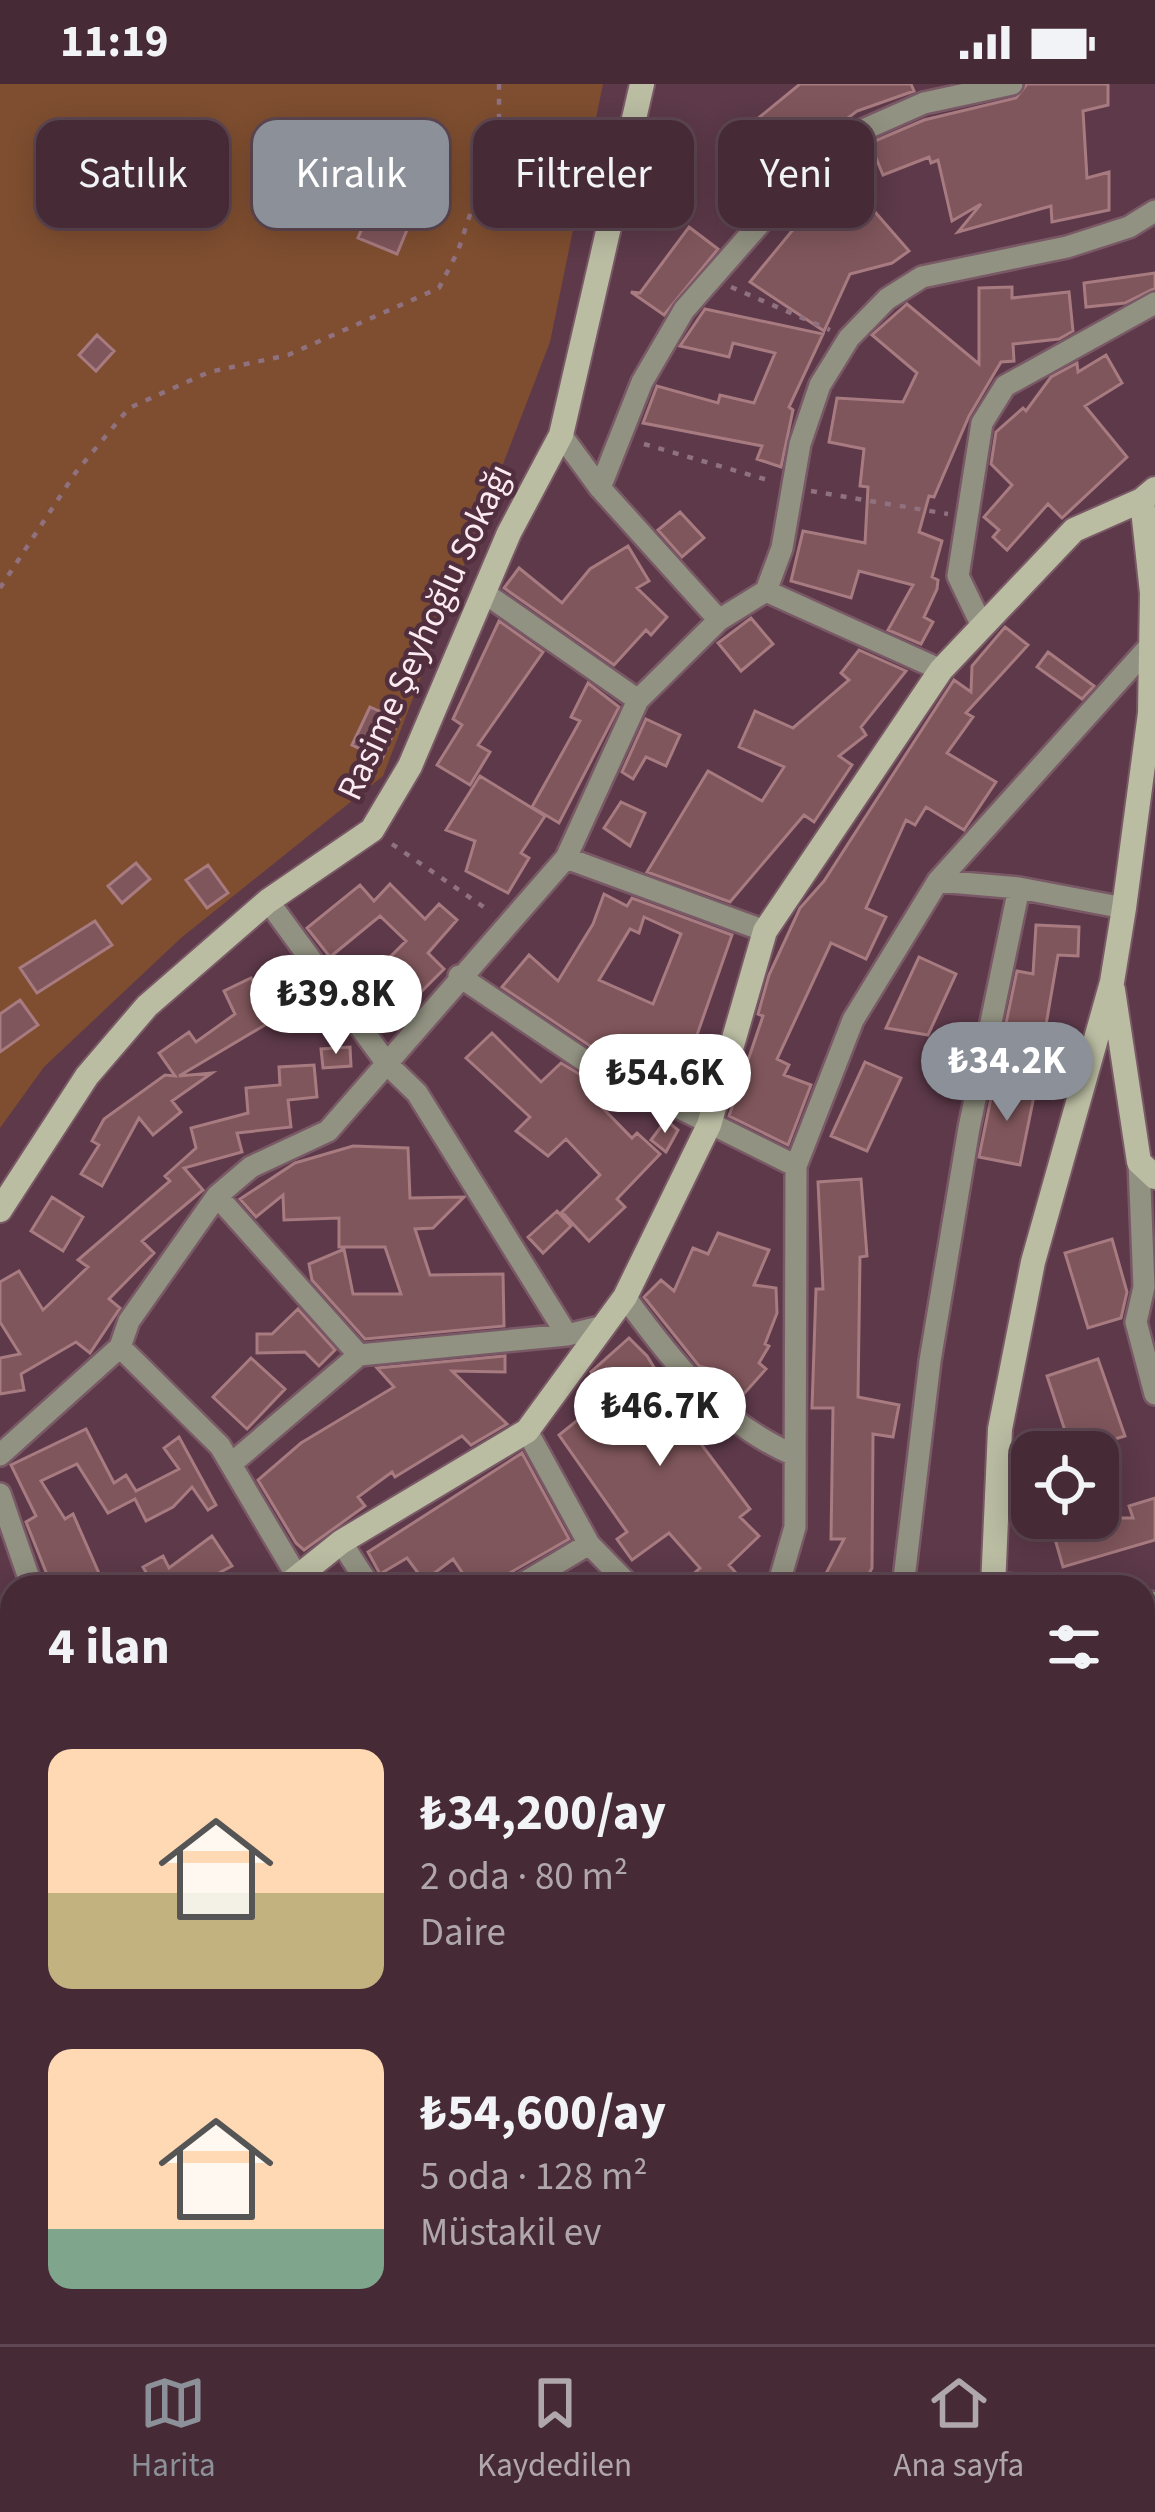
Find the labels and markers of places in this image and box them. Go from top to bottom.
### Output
pin: ₺39.8K [238,955,434,1057]
pin: ₺34.2K [909,1022,1105,1124]
pin: ₺54.6K [567,1034,763,1136]
pin: ₺46.7K [562,1367,758,1469]

